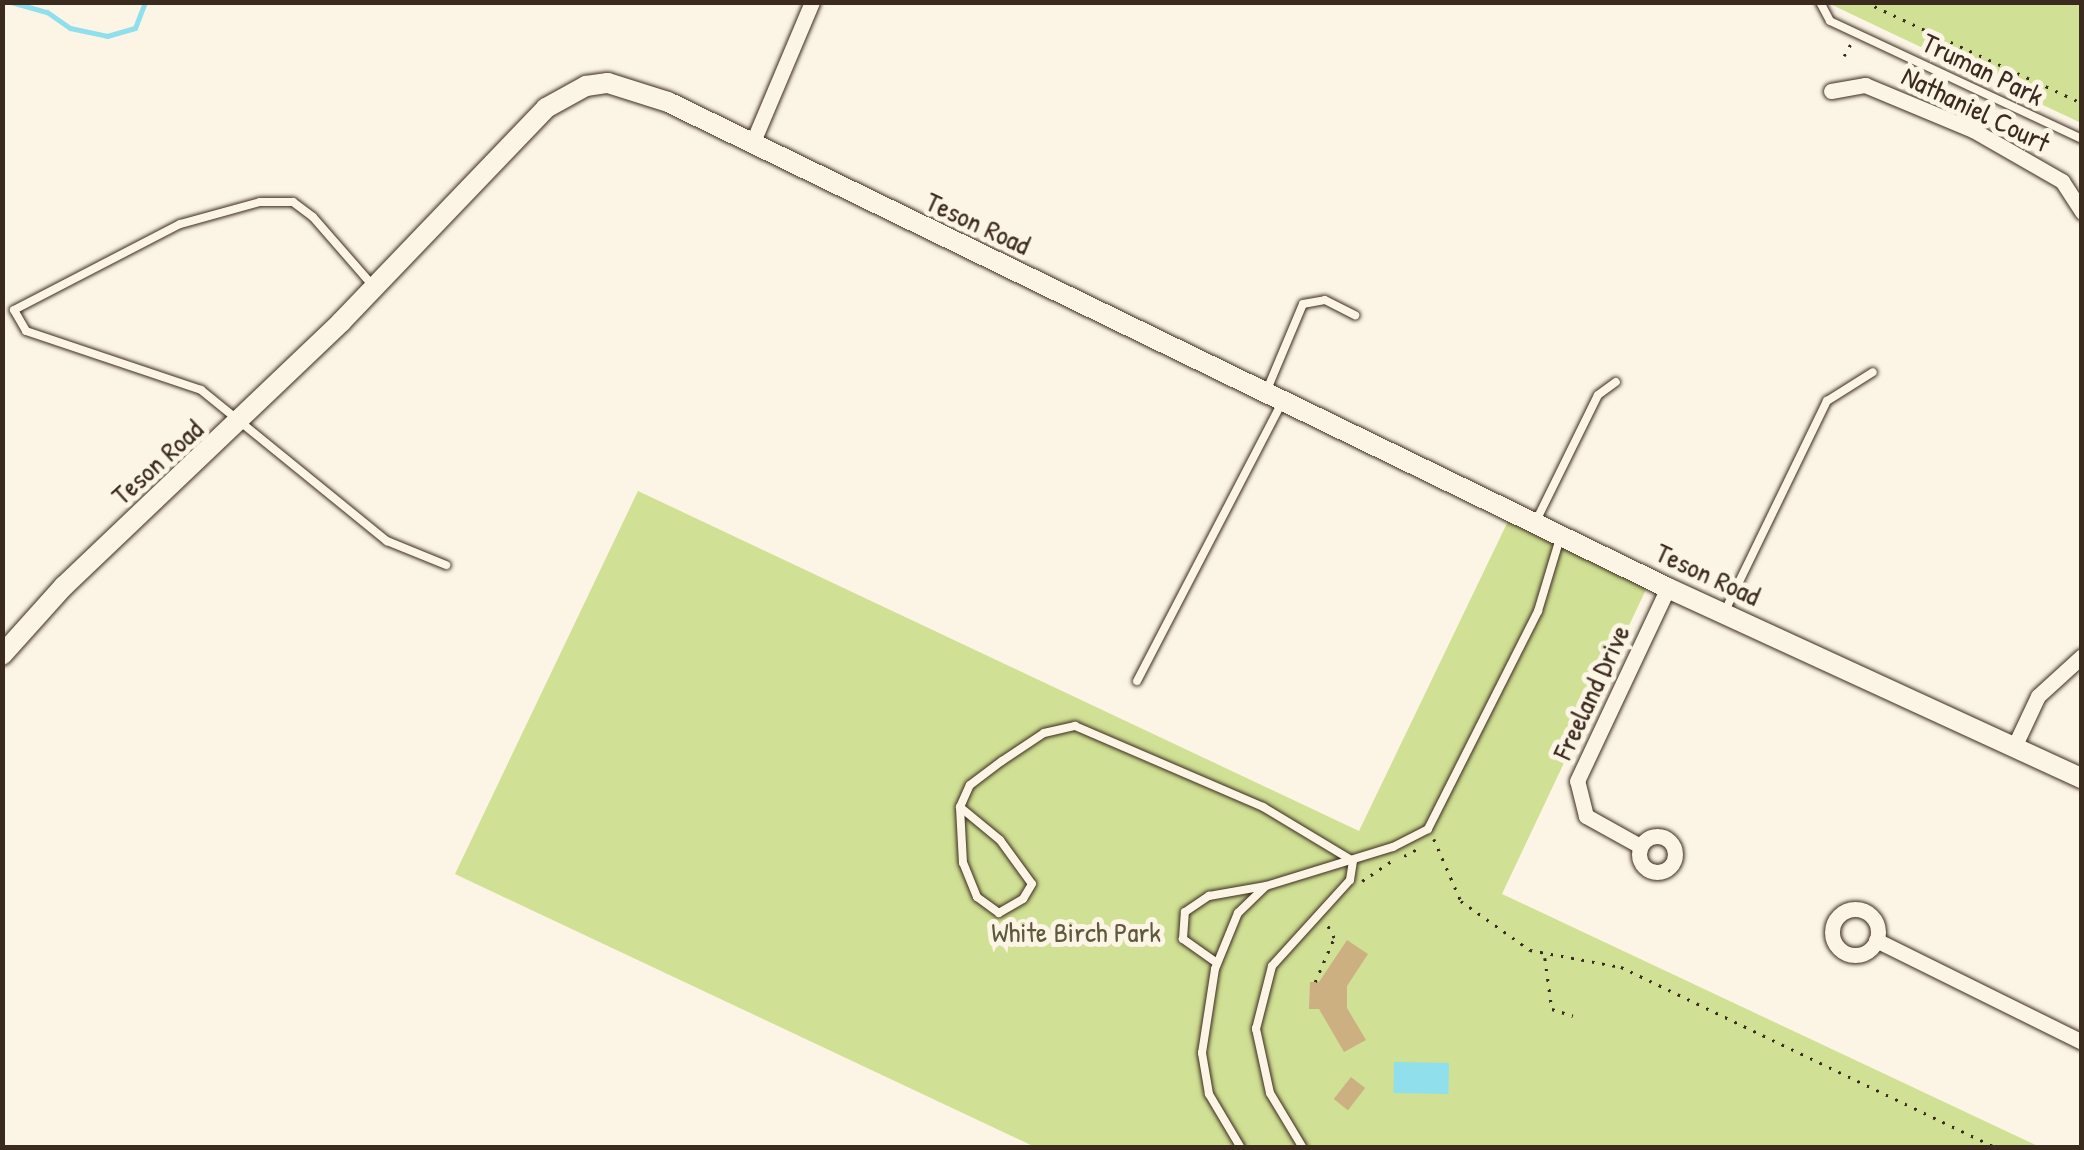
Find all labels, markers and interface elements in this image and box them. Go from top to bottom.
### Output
street label: Truman Park [1917,25,2049,113]
street label: Nathaniel Court [1897,59,2055,159]
street label: Teson Road [920,184,1036,262]
street label: Teson Road [104,412,210,512]
street label: Teson Road [1650,535,1766,613]
street label: Freeland Drive [1545,619,1637,765]
park label: White Birch Park [991,915,1161,949]

